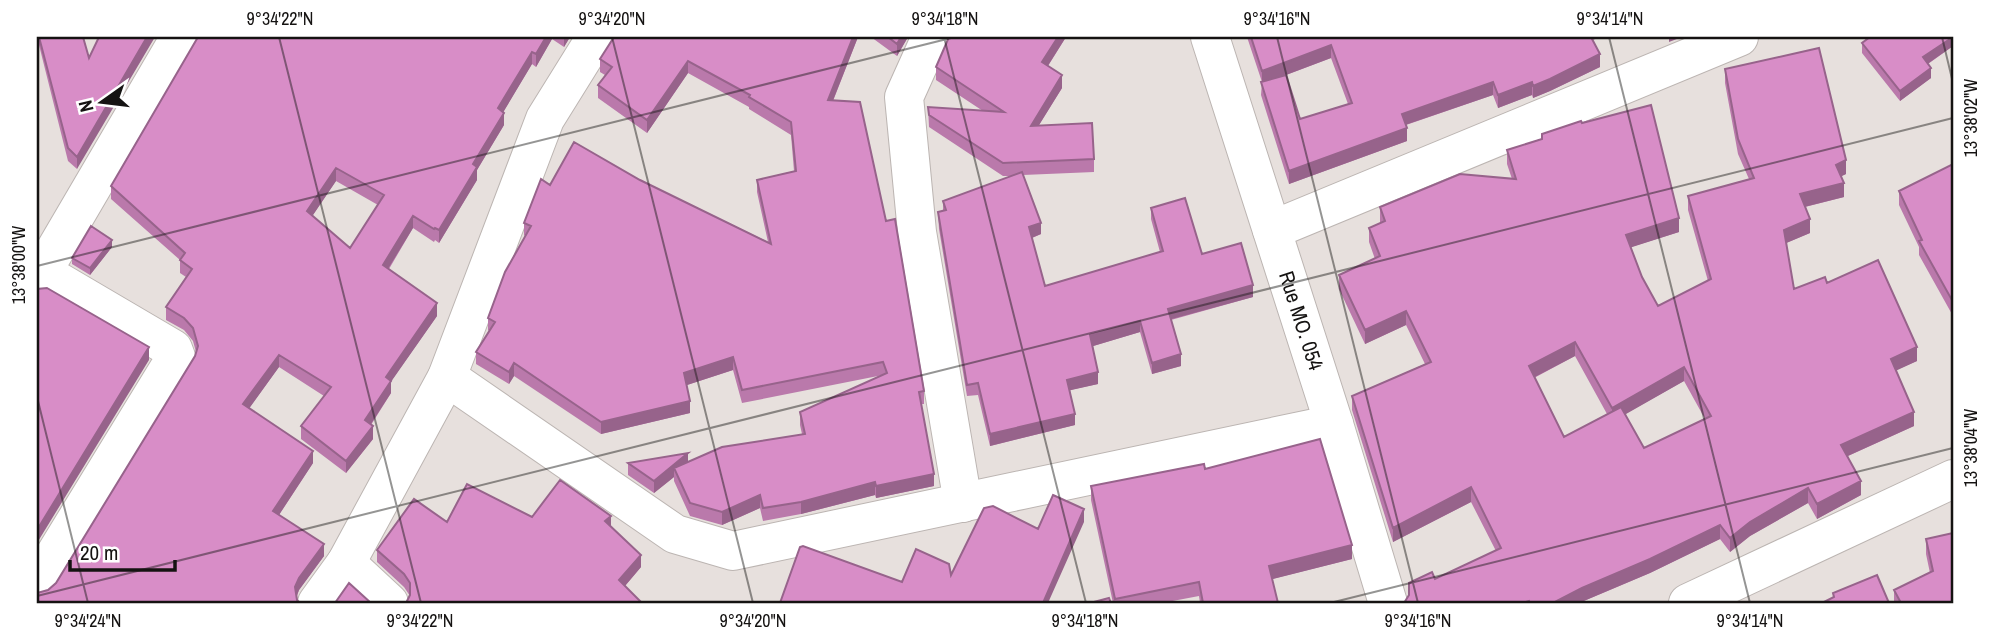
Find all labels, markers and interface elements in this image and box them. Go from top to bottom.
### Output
text: 9°34'22"N [247,6,313,31]
text: 9°34'20"N [579,6,645,31]
text: 9°34'18"N [912,6,978,31]
text: 9°34'16"N [1244,6,1310,31]
text: 9°34'14"N [1577,6,1643,31]
north arrow [66,66,136,136]
text: 13°38'02"W [1958,79,1983,157]
text: N [72,98,99,115]
text: 13°38'00"W [6,226,31,304]
street label: Rue MO. 054 [1272,267,1331,374]
text: 13°38'04"W [1958,409,1983,487]
scale bar [70,528,175,572]
text: 20 m [80,538,118,567]
text: 9°34'24"N [55,608,121,633]
text: 9°34'22"N [387,608,453,633]
text: 9°34'20"N [720,608,786,633]
text: 9°34'18"N [1052,608,1118,633]
text: 9°34'16"N [1385,608,1451,633]
text: 9°34'14"N [1717,608,1783,633]

